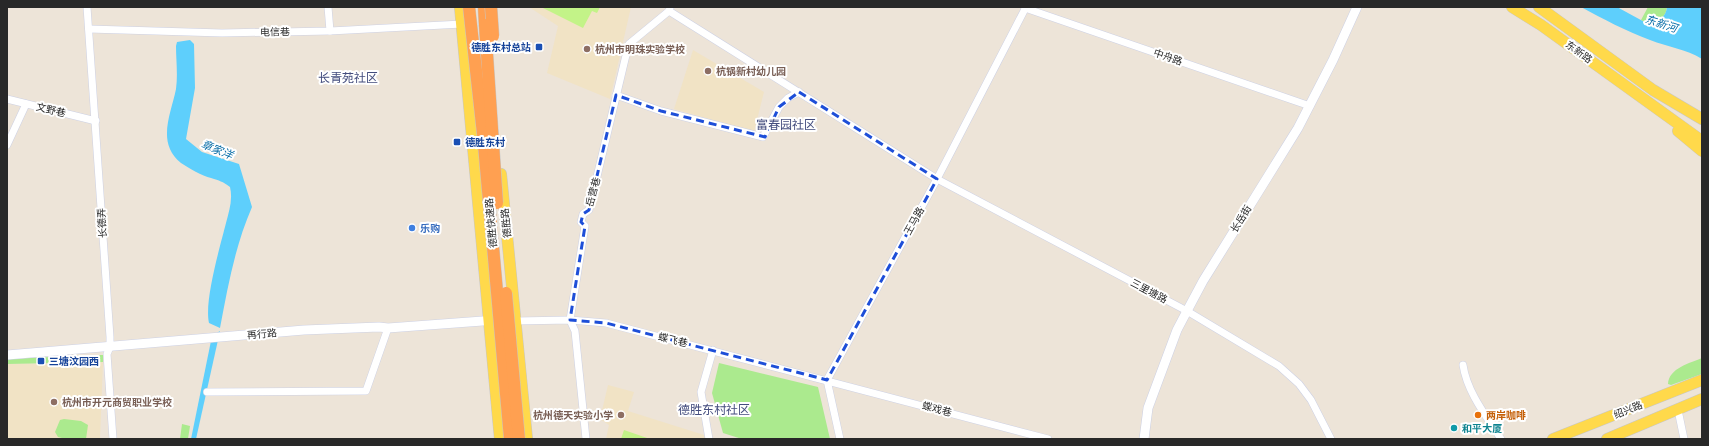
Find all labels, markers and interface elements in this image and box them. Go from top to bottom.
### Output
water label: 东新河 [1643,13,1681,36]
street label: 电信巷 [260,26,290,38]
street label: 东新路 [1564,39,1594,65]
place label: 德胜东村总站 [471,41,531,53]
marker: 德胜东村总站 [534,42,544,52]
place label: 杭州市明珠实验学校 [595,43,685,55]
marker: 杭州市明珠实验学校 [582,44,592,54]
street label: 中舟路 [1152,47,1184,67]
place label: 杭锅新村幼儿园 [716,65,786,77]
marker: 杭锅新村幼儿园 [703,66,713,76]
district label: 长青苑社区 [318,71,378,85]
street label: 文野巷 [35,101,67,119]
district label: 富春园社区 [756,118,816,132]
place label: 德胜东村 [465,136,505,148]
marker: 德胜东村 [452,137,462,147]
water label: 章家洋 [199,138,237,163]
street label: 岳营巷 [584,176,602,208]
street label: 德胜快速路 [483,198,499,248]
street label: 长岳街 [1228,203,1254,235]
street label: 王马路 [902,205,926,237]
street label: 长德弄 [95,208,109,238]
street label: 德胜路 [499,208,513,238]
marker: 乐购 [407,223,417,233]
place label: 乐购 [420,223,440,234]
street label: 三里塘路 [1129,277,1169,305]
street label: 再行路 [247,327,277,341]
street label: 蝶飞巷 [657,331,689,349]
place label: 三塘汶园西 [49,355,99,367]
marker: 三塘汶园西 [36,356,46,366]
place label: 杭州市开元商贸职业学校 [62,396,172,408]
marker: 杭州市开元商贸职业学校 [49,397,59,407]
street label: 绍兴路 [1612,399,1644,421]
street label: 蝶戏巷 [921,400,953,418]
district label: 德胜东村社区 [678,403,750,417]
place label: 杭州德天实验小学 [533,409,613,421]
marker: 杭州德天实验小学 [616,410,626,420]
marker: 两岸咖啡 [1473,410,1483,420]
place label: 两岸咖啡 [1486,410,1526,421]
marker: 和平大厦 [1449,423,1459,433]
place label: 和平大厦 [1462,423,1502,434]

